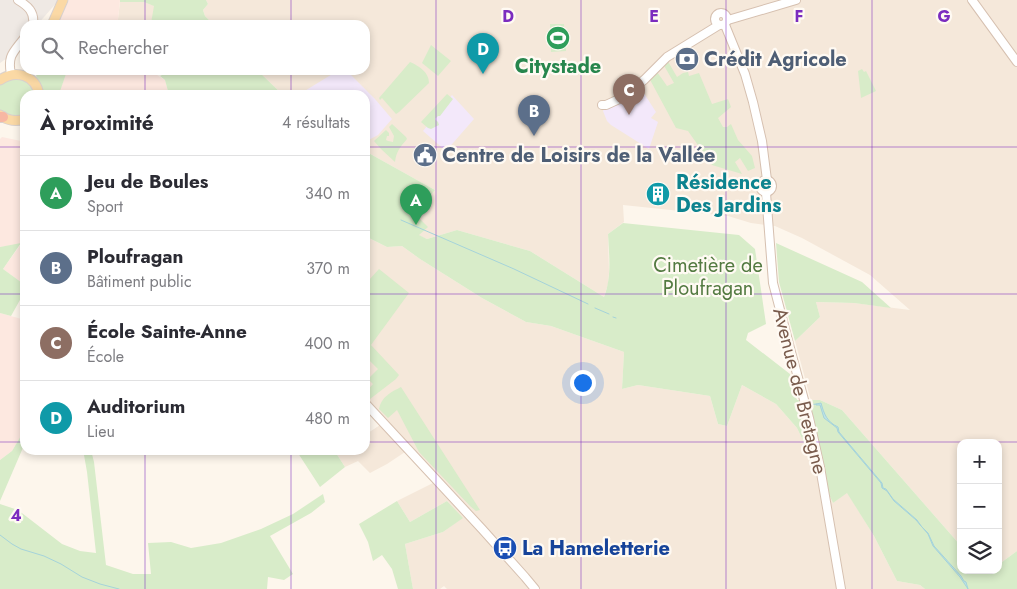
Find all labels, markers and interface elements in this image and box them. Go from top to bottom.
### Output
text: D [502,5,514,28]
text: E [649,5,659,28]
text: F [795,5,803,28]
text: G [937,5,951,28]
search box [20,20,370,75]
sports icon: Citystade [545,25,571,51]
pin: D [467,33,499,74]
icon: search [38,34,66,62]
text: Rechercher [78,34,169,61]
place label: Crédit Agricole [704,45,847,74]
bank icon: Crédit Agricole [674,46,700,72]
place label: Citystade [515,52,601,81]
pin: C [613,74,645,115]
pin: B [518,95,550,136]
text: À proximité [40,108,154,138]
text: 4 résultats [282,111,350,134]
place label: Centre de Loisirs de la Vallée [442,141,716,170]
public building icon: Centre de Loisirs de la Vallée [412,142,438,168]
text: Jeu de Boules [87,168,209,195]
place label: Résidence Des Jardins [676,168,781,220]
building icon: Résidence Des Jardins [645,181,671,207]
text: A [50,182,62,205]
text: 340 m [305,182,350,205]
pin: A [400,184,432,225]
text: Sport [87,195,123,218]
text: Ploufragan [87,243,183,270]
park label: Cimetière de Ploufragan [653,251,763,303]
text: B [51,257,61,280]
text: 370 m [306,257,350,280]
text: Bâtiment public [87,270,192,293]
street label: Avenue de Bretagne [765,305,835,477]
text: École Sainte-Anne [87,318,247,345]
text: C [50,332,62,355]
text: 400 m [304,332,350,355]
text: École [87,345,124,368]
your location [570,370,596,396]
text: Auditorium [87,393,185,420]
text: D [50,407,62,430]
text: 480 m [305,407,350,430]
text: Lieu [87,420,115,443]
map controls [957,439,1002,574]
button: + [957,439,1002,484]
button: − [957,484,1002,529]
text: 4 [10,504,22,527]
button: layers [957,529,1002,574]
place label: La Hameletterie [522,534,670,563]
bus stop icon: La Hameletterie [492,535,518,561]

